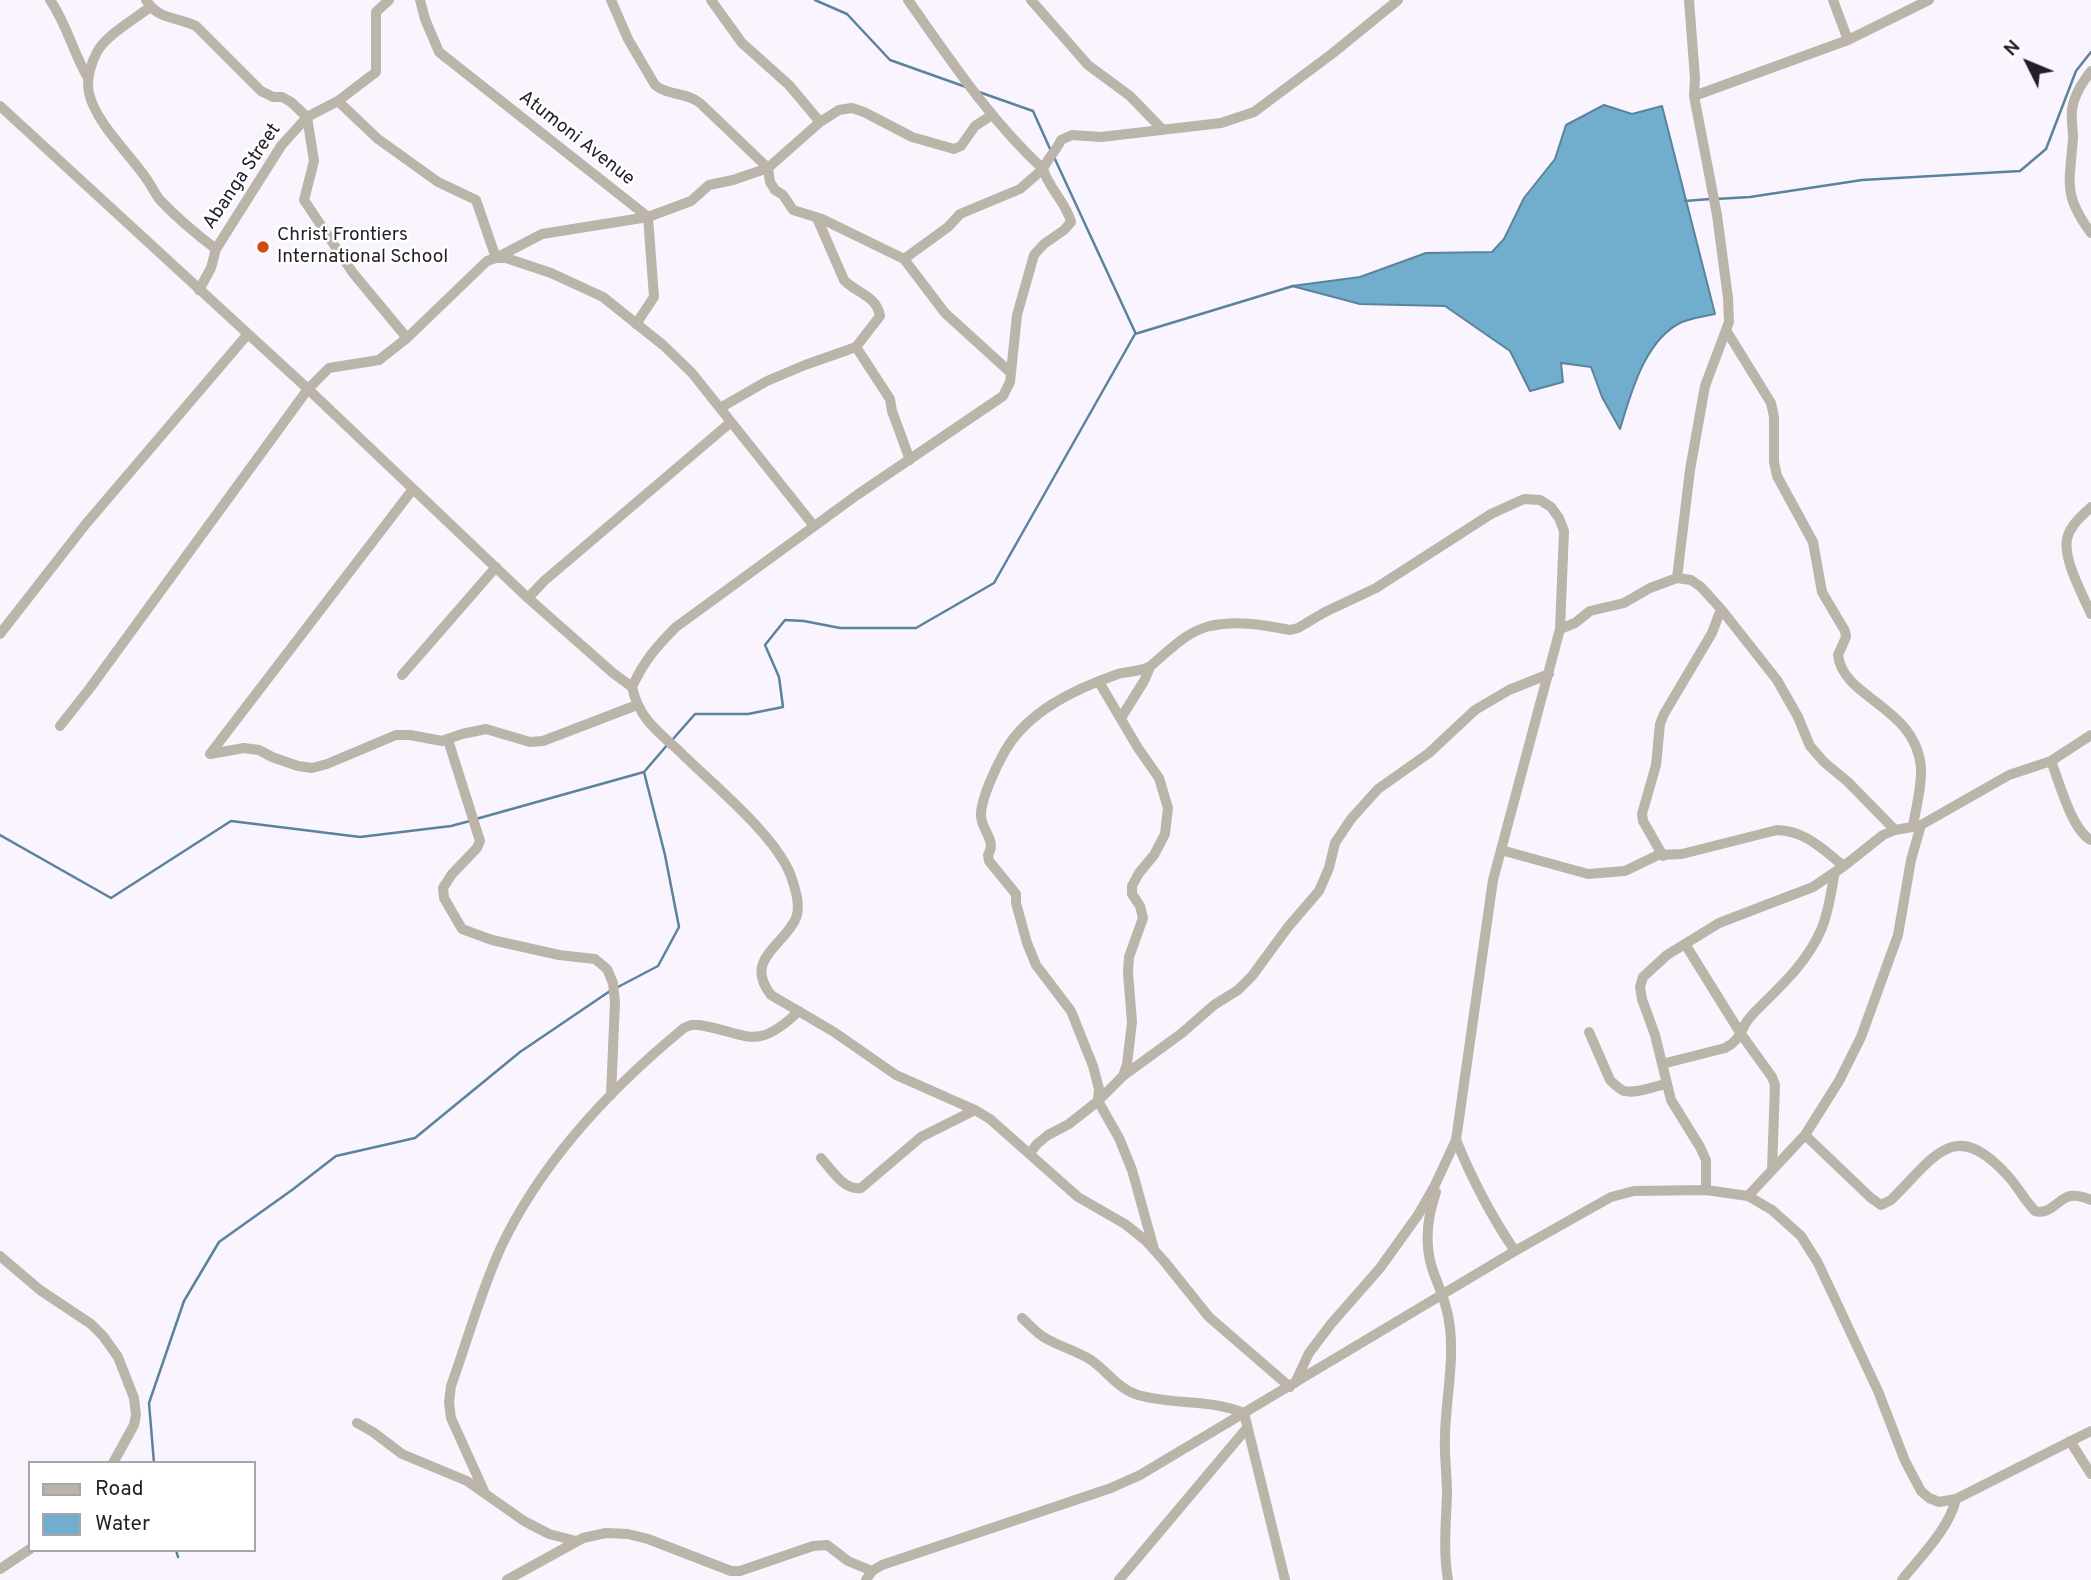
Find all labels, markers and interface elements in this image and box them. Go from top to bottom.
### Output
north arrow [1993,28,2063,98]
text: N [1999,36,2026,62]
street label: Atumoni Avenue [514,87,638,191]
street label: Abanga Street [199,120,287,234]
place label: Christ Frontiers International School [277,225,448,269]
marker: Christ Frontiers International School [255,239,271,255]
legend [28,1461,256,1552]
text: Road [95,1476,144,1503]
text: Water [95,1511,150,1538]

